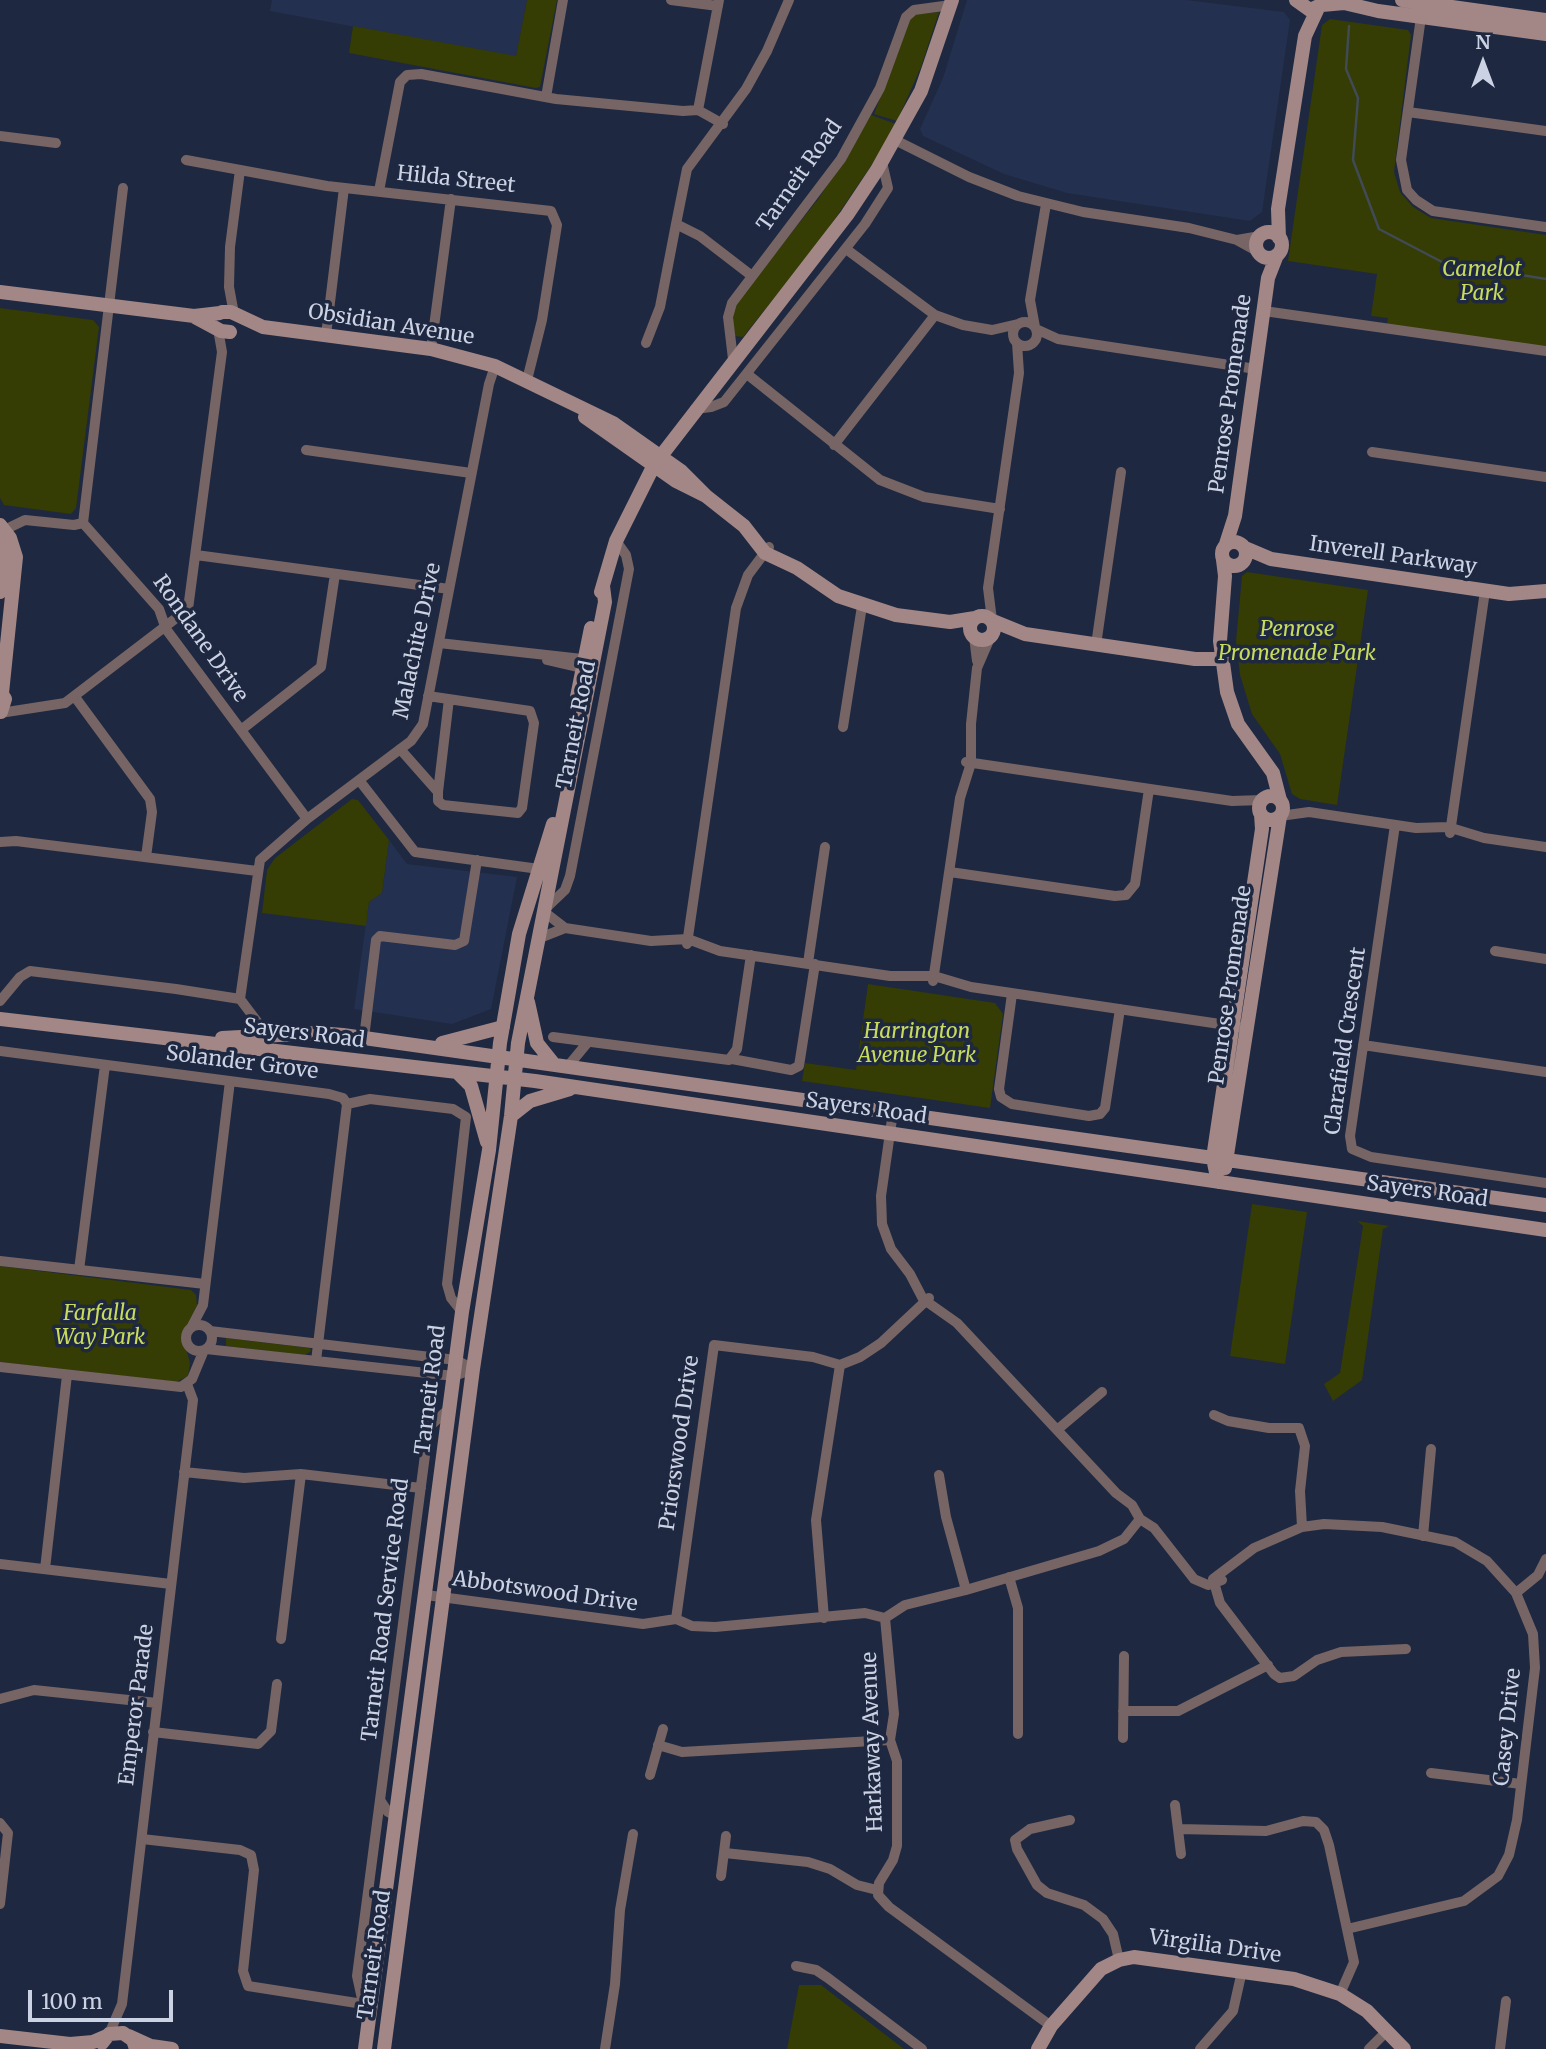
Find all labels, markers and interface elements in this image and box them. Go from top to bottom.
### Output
north arrow [1448,28,1518,98]
text: N [1475,30,1491,54]
street label: Tarneit Road [752,115,848,237]
street label: Hilda Street [395,161,517,199]
park label: Camelot Park [1442,257,1522,307]
street label: Penrose Promenade [1205,293,1257,495]
street label: Obsidian Avenue [306,299,476,351]
street label: Inverell Parkway [1308,532,1478,580]
street label: Malachite Drive [389,561,447,721]
street label: Rondane Drive [147,571,253,707]
park label: Penrose Promenade Park [1218,617,1376,667]
street label: Tarneit Road [552,659,602,791]
street label: Penrose Promenade [1205,884,1257,1086]
street label: Clarafield Crescent [1320,946,1372,1136]
street label: Sayers Road [242,1014,366,1054]
park label: Harrington Avenue Park [858,1019,976,1069]
street label: Solander Grove [164,1041,320,1085]
street label: Sayers Road [804,1088,928,1130]
street label: Sayers Road [1365,1171,1489,1213]
park label: Farfalla Way Park [55,1301,145,1351]
street label: Tarneit Road [411,1324,451,1456]
street label: Priorswood Drive [655,1354,705,1532]
street label: Tarneit Road Service Road [357,1477,415,1743]
street label: Abbotswood Drive [451,1567,639,1617]
street label: Emperor Parade [115,1623,159,1787]
street label: Harkaway Avenue [857,1651,889,1833]
street label: Casey Drive [1489,1667,1527,1787]
street label: Tarneit Road [353,1889,397,2021]
street label: Virgilia Drive [1147,1925,1283,1969]
scale bar [32,1976,177,2020]
text: 100 m [41,1988,103,2015]

